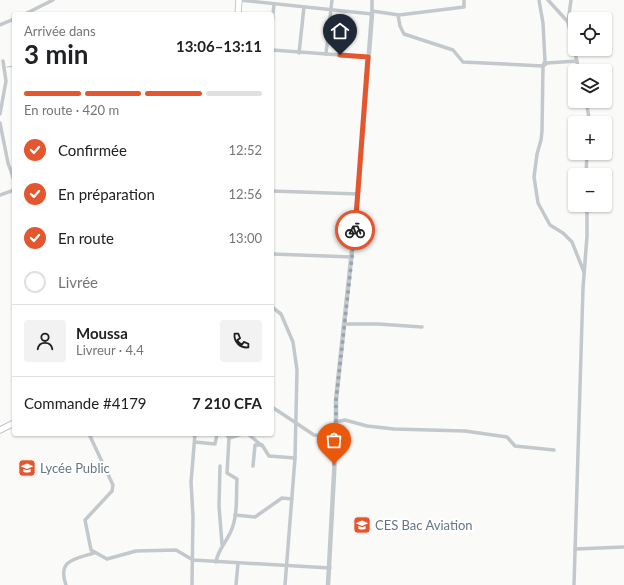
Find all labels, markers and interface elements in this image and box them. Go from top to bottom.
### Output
map controls [568,12,612,212]
button: locate [568,12,612,56]
pin [323,14,357,55]
icon: home [329,20,351,42]
text: Arrivée dans [24,23,96,39]
text: 13:06–13:11 [176,37,262,55]
text: 3 min [24,38,88,70]
button: layers [568,64,612,108]
text: En route · 420 m [24,102,119,118]
button: + [568,116,612,160]
icon: check [24,139,46,161]
text: Confirmée [58,141,127,159]
text: 12:52 [229,142,262,158]
button: − [568,168,612,212]
icon: check [24,183,46,205]
text: En préparation [58,185,155,203]
text: 12:56 [229,186,262,202]
courier [335,210,375,250]
icon: bike [344,219,366,241]
icon: check [24,227,46,249]
text: En route [58,229,114,247]
text: 13:00 [229,230,262,246]
text: Livrée [58,273,98,291]
button: person [24,320,66,362]
button: phone [220,320,262,362]
text: Moussa [76,324,128,342]
text: Livreur · 4.4 [76,342,144,358]
text: Commande #4179 [24,394,147,412]
text: 7 210 CFA [192,394,262,412]
pin [317,423,351,464]
icon: bag [323,429,345,451]
school or university icon: Lycée Public [17,458,37,478]
place label: Lycée Public [40,460,110,476]
school or university icon: CES Bac Aviation [352,515,372,535]
place label: CES Bac Aviation [375,517,473,533]

